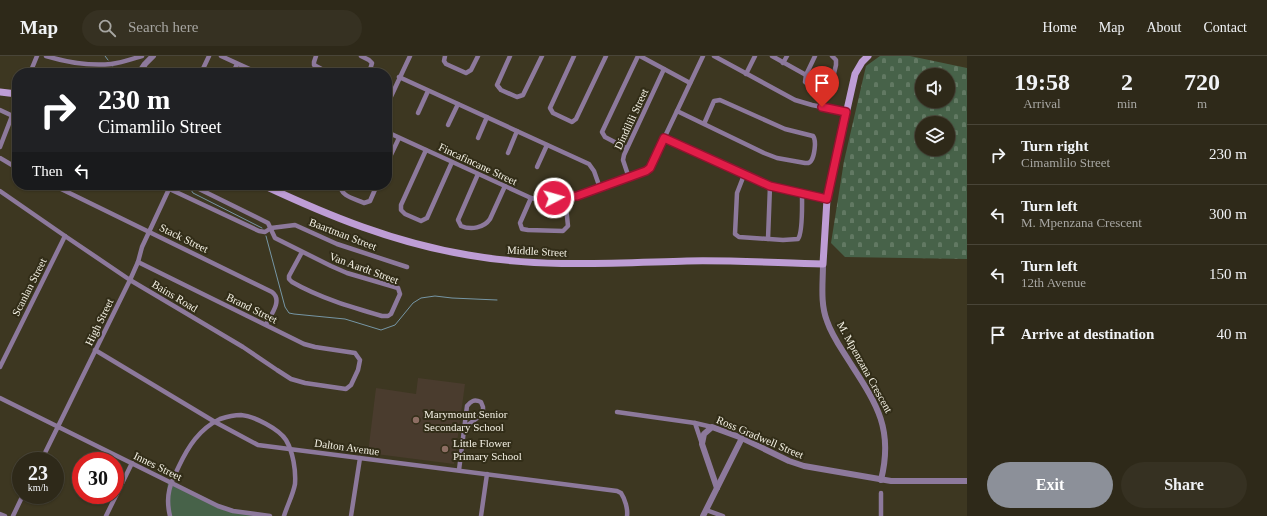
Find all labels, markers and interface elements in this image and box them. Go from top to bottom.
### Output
search box [82,10,362,46]
text: Map [20,17,58,38]
icon: search [96,17,118,39]
text: Search here [128,19,198,35]
text: Home [1043,20,1077,35]
text: Map [1099,20,1124,35]
text: About [1146,20,1181,35]
text: Contact [1203,20,1247,35]
pin [805,66,839,107]
map controls [915,68,955,156]
button: sound [915,68,955,108]
text: 19:58 [1014,69,1070,95]
text: 2 [1121,69,1133,95]
text: 720 [1184,69,1220,95]
icon: arrive [811,72,833,94]
icon: right [32,84,84,136]
text: 230 m [98,84,170,115]
street label: Dindilili Street [612,87,650,151]
text: Arrival [1023,96,1061,111]
text: min [1117,96,1137,111]
text: m [1197,96,1207,111]
button: layers [915,116,955,156]
text: Cimamlilo Street [98,117,222,137]
text: Turn right [1021,138,1088,154]
street label: Fincafincane Street [437,141,519,187]
icon: right [987,144,1009,166]
text: 230 m [1209,146,1247,162]
text: Cimamlilo Street [1021,155,1110,170]
icon: left [71,160,93,182]
text: Then [32,163,63,179]
position arrow [533,177,575,219]
text: Turn left [1021,198,1078,214]
icon: left [987,204,1009,226]
text: 300 m [1209,206,1247,222]
text: M. Mpenzana Crescent [1021,215,1142,230]
street label: Baartman Street [308,216,378,252]
street label: Stack Street [158,221,210,255]
street label: Middle Street [507,243,567,259]
street label: Van Aardt Street [328,250,400,286]
street label: Scanlan Street [9,256,49,318]
text: Turn left [1021,258,1078,274]
icon: left [987,264,1009,286]
text: 150 m [1209,266,1247,282]
text: 12th Avenue [1021,275,1086,290]
street label: Bains Road [150,278,200,315]
street label: Brand Street [225,290,279,326]
street label: High Street [83,297,115,347]
street label: M. Mpenzana Crescent [835,319,895,415]
icon: arrive [987,324,1009,346]
text: Arrive at destination [1021,326,1154,342]
text: 40 m [1217,326,1247,342]
place label: Marymount Senior Secondary School [424,408,508,433]
street label: Ross Gradwell Street [715,413,805,461]
marker: Marymount Senior Secondary School [411,415,421,425]
street label: Dalton Avenue [314,437,380,458]
place label: Little Flower Primary School [453,437,522,462]
marker: Little Flower Primary School [440,444,450,454]
street label: Innes Street [132,449,184,483]
speed limit sign: 30 [72,452,124,504]
text: 23 [28,462,48,484]
button: Exit [987,462,1113,508]
button: Share [1121,462,1247,508]
text: km/h [28,482,48,493]

